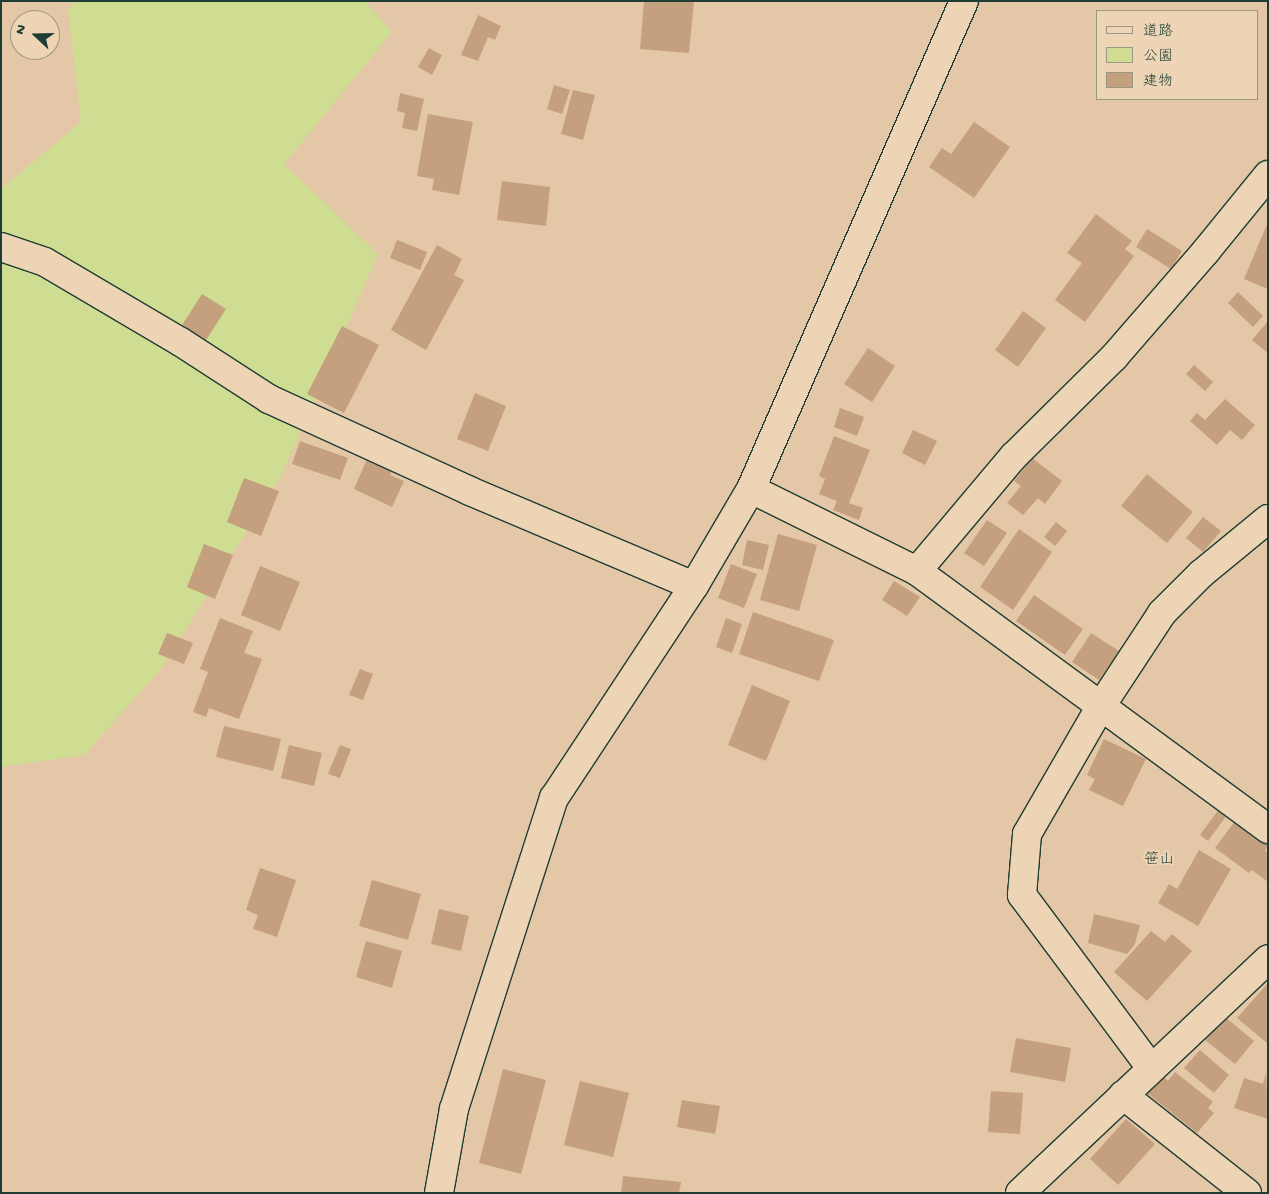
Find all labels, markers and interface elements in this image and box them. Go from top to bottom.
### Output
north arrow [10,10,60,60]
legend [1096,10,1259,100]
text: N [12,22,31,37]
text: 道路 [1143,23,1173,41]
text: 公園 [1143,48,1173,66]
text: 建物 [1143,73,1173,91]
district label: 笹山 [1144,852,1174,870]

